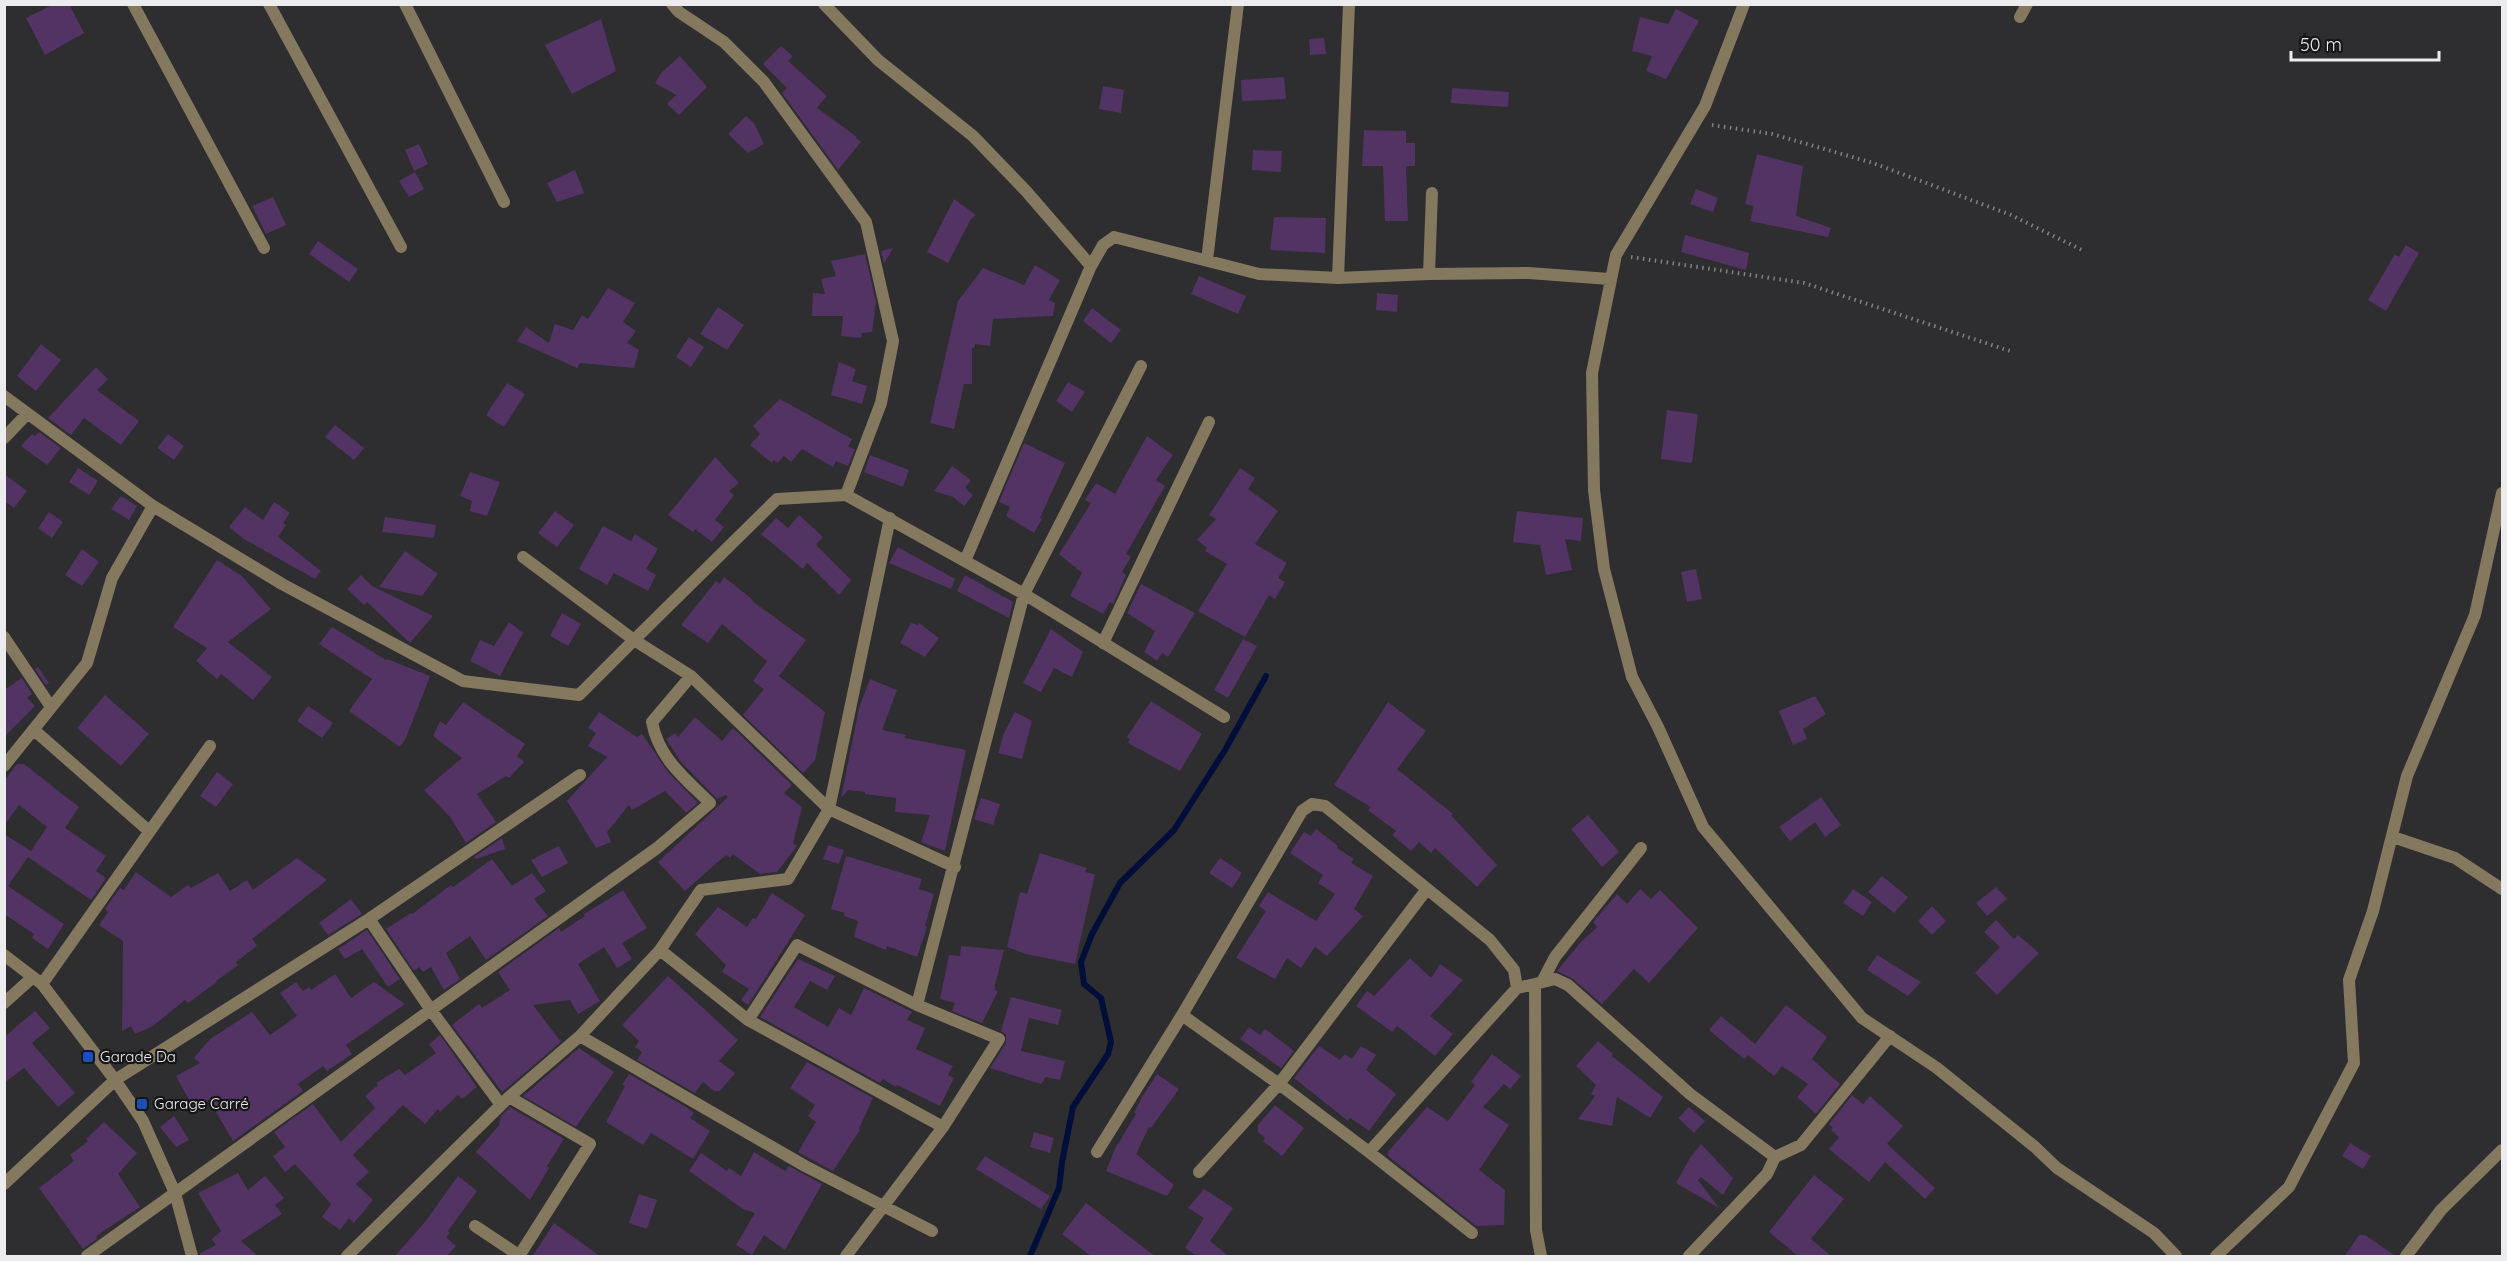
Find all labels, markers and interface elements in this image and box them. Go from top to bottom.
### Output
scale bar [2291,24,2440,62]
text: 50 m [2300,33,2342,56]
place label: Garade Da [100,1047,176,1066]
marker: Garade Da [81,1050,95,1064]
place label: Garage Carré [154,1094,249,1113]
marker: Garage Carré [135,1097,149,1111]

